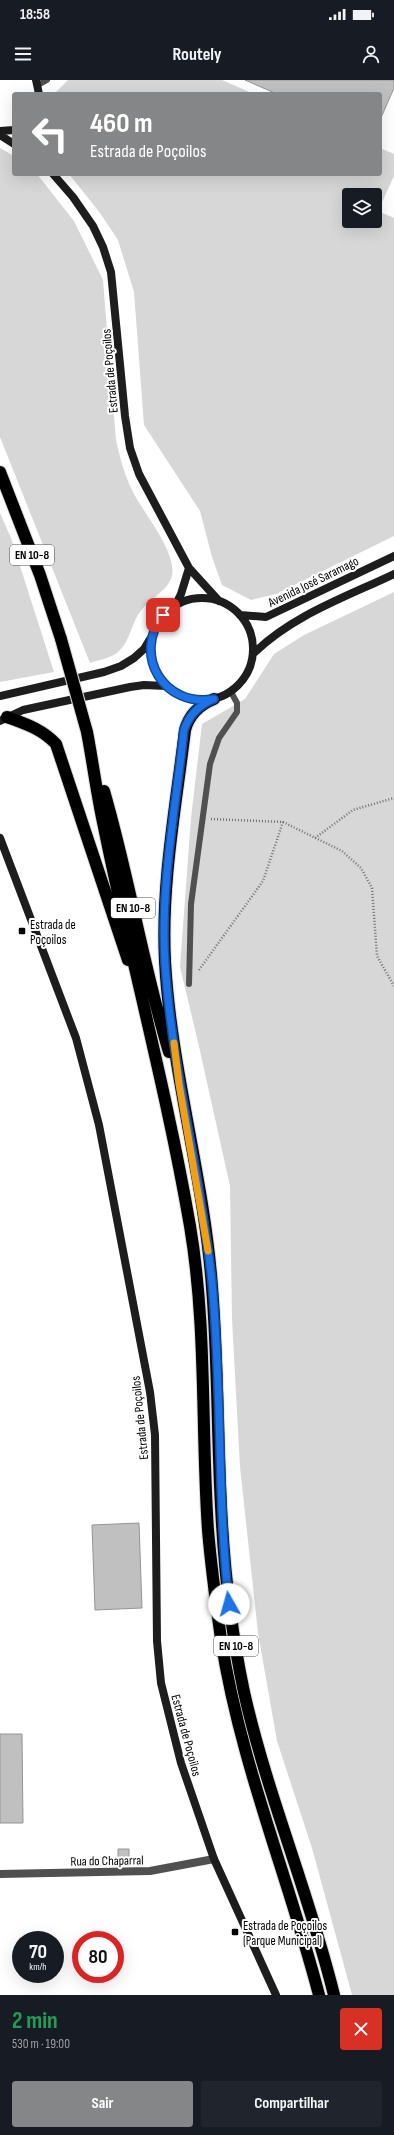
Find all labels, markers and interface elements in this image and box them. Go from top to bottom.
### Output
text: 18:58 [20,5,50,24]
icon: menu [12,43,34,65]
icon: person [360,43,382,65]
text: Routely [172,44,222,65]
text: 460 m [90,107,152,140]
icon: left [24,108,76,160]
text: Estrada de Poçoilos [90,141,206,162]
map controls [342,188,382,228]
button: layers [342,188,382,228]
street label: Estrada de Poçoilos [98,328,122,413]
road number: EN 10-8 [10,545,54,565]
street label: Avenida José Saramago [265,553,361,611]
pin [146,598,180,632]
icon: arrive [152,604,174,626]
road number: EN 10-8 [111,898,155,918]
place label: Estrada de Poçoilos [30,917,76,948]
marker: Estrada de Poçoilos [17,926,27,936]
street label: Estrada de Poçoilos [128,1375,152,1461]
position arrow [208,1583,250,1625]
road number: EN 10-8 [214,1636,258,1656]
street label: Estrada de Poçoilos [167,1693,205,1778]
street label: Rua do Chaparral [70,1852,144,1870]
place label: Estrada de Poçoilos (Parque Municipal) [243,1918,327,1949]
marker: Estrada de Poçoilos (Parque Municipal) [230,1927,240,1937]
speed limit sign: 80 [72,1931,124,1983]
text: 70 [29,1940,47,1964]
text: km/h [29,1961,47,1973]
text: 2 min [12,2006,58,2035]
button: close [340,2008,382,2050]
text: 530 m · 19:00 [12,2036,70,2052]
button: Sair [12,2081,193,2127]
button: Compartilhar [201,2081,382,2127]

